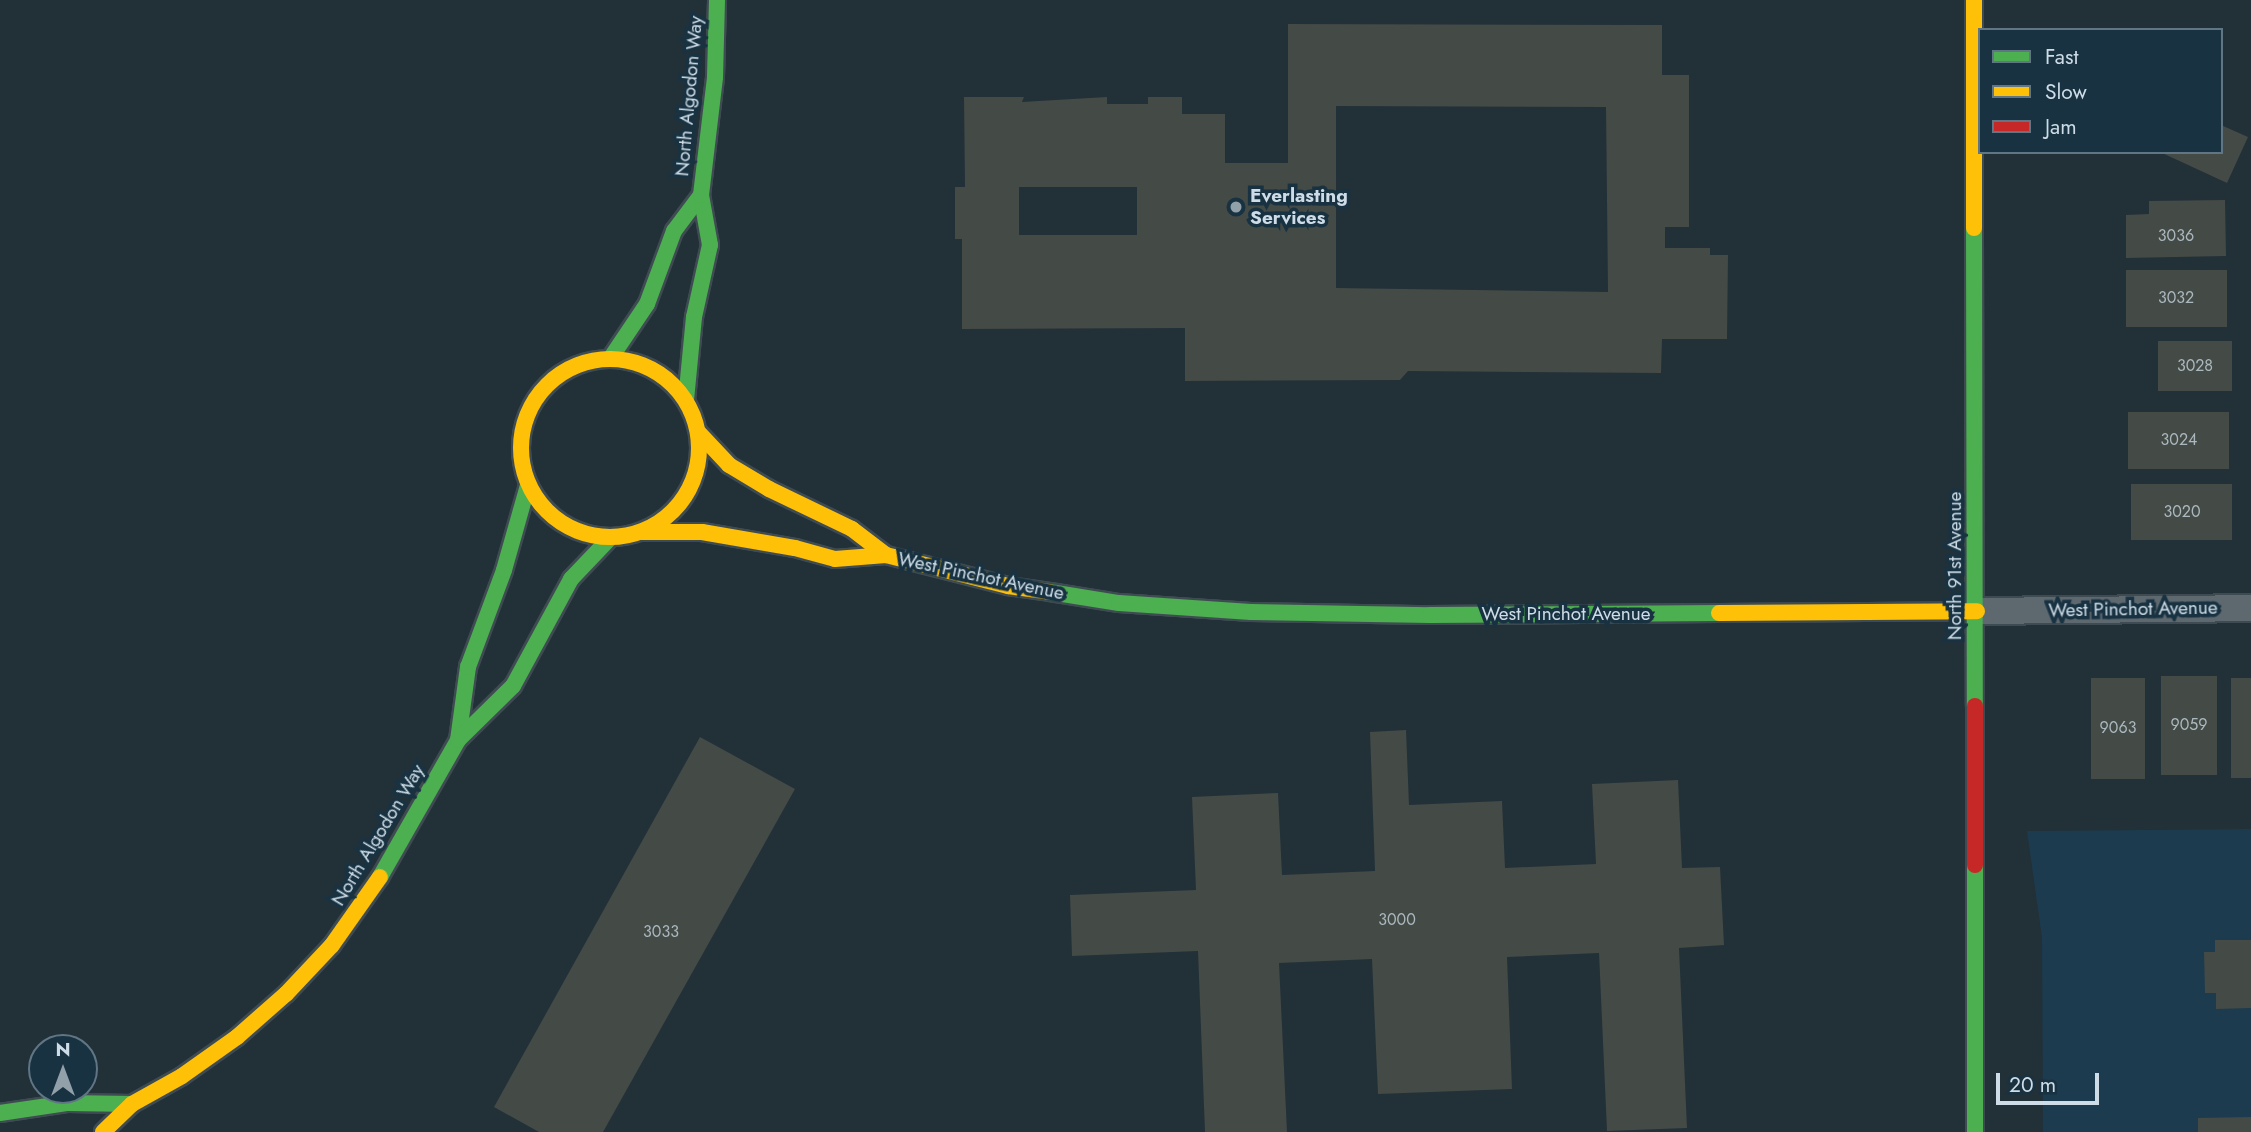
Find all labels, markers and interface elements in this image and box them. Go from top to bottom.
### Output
street label: North Algodon Way [671,15,707,177]
legend [1978,28,2223,154]
text: Fast [2045,42,2078,72]
text: Slow [2045,77,2087,107]
text: Jam [2045,112,2077,142]
place label: Everlasting Services [1250,185,1348,229]
marker: Everlasting Services [1228,199,1244,215]
house number: 3036 [2158,226,2194,246]
house number: 3032 [2158,288,2194,308]
house number: 3028 [2177,356,2213,376]
house number: 3024 [2161,430,2197,450]
street label: North 91st Avenue [1944,492,1966,640]
house number: 3020 [2163,502,2201,522]
street label: West Pinchot Avenue [896,547,1066,605]
street label: West Pinchot Avenue [2048,596,2218,622]
street label: West Pinchot Avenue [1481,603,1651,625]
house number: 9059 [2170,715,2208,735]
house number: 9063 [2100,718,2136,738]
street label: North Algodon Way [327,760,429,910]
house number: 3000 [1378,910,1416,930]
house number: 3033 [643,922,679,942]
north arrow [28,1034,98,1104]
text: N [55,1036,71,1063]
scale bar [1999,1058,2102,1102]
text: 20 m [2009,1070,2056,1100]

